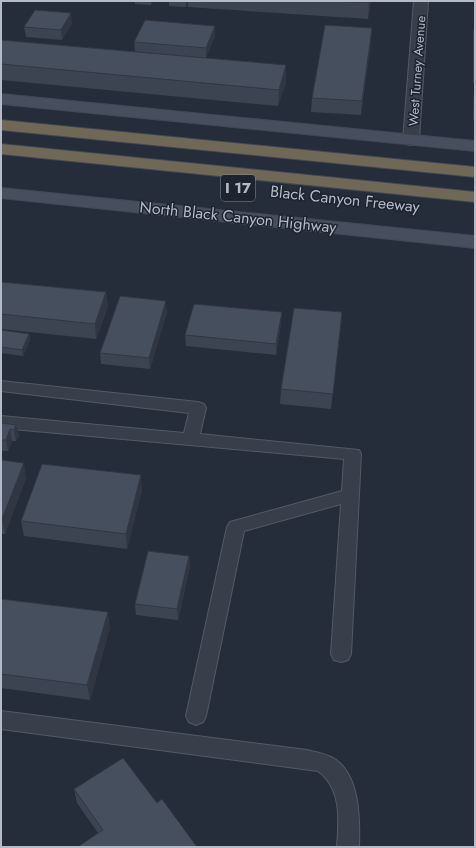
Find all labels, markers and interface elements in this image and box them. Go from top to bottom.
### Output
street label: West Turney Avenue [404,15,430,127]
road number: I 17 [221,175,255,201]
street label: Black Canyon Freeway [269,180,422,218]
street label: North Black Canyon Highway [138,195,338,239]

